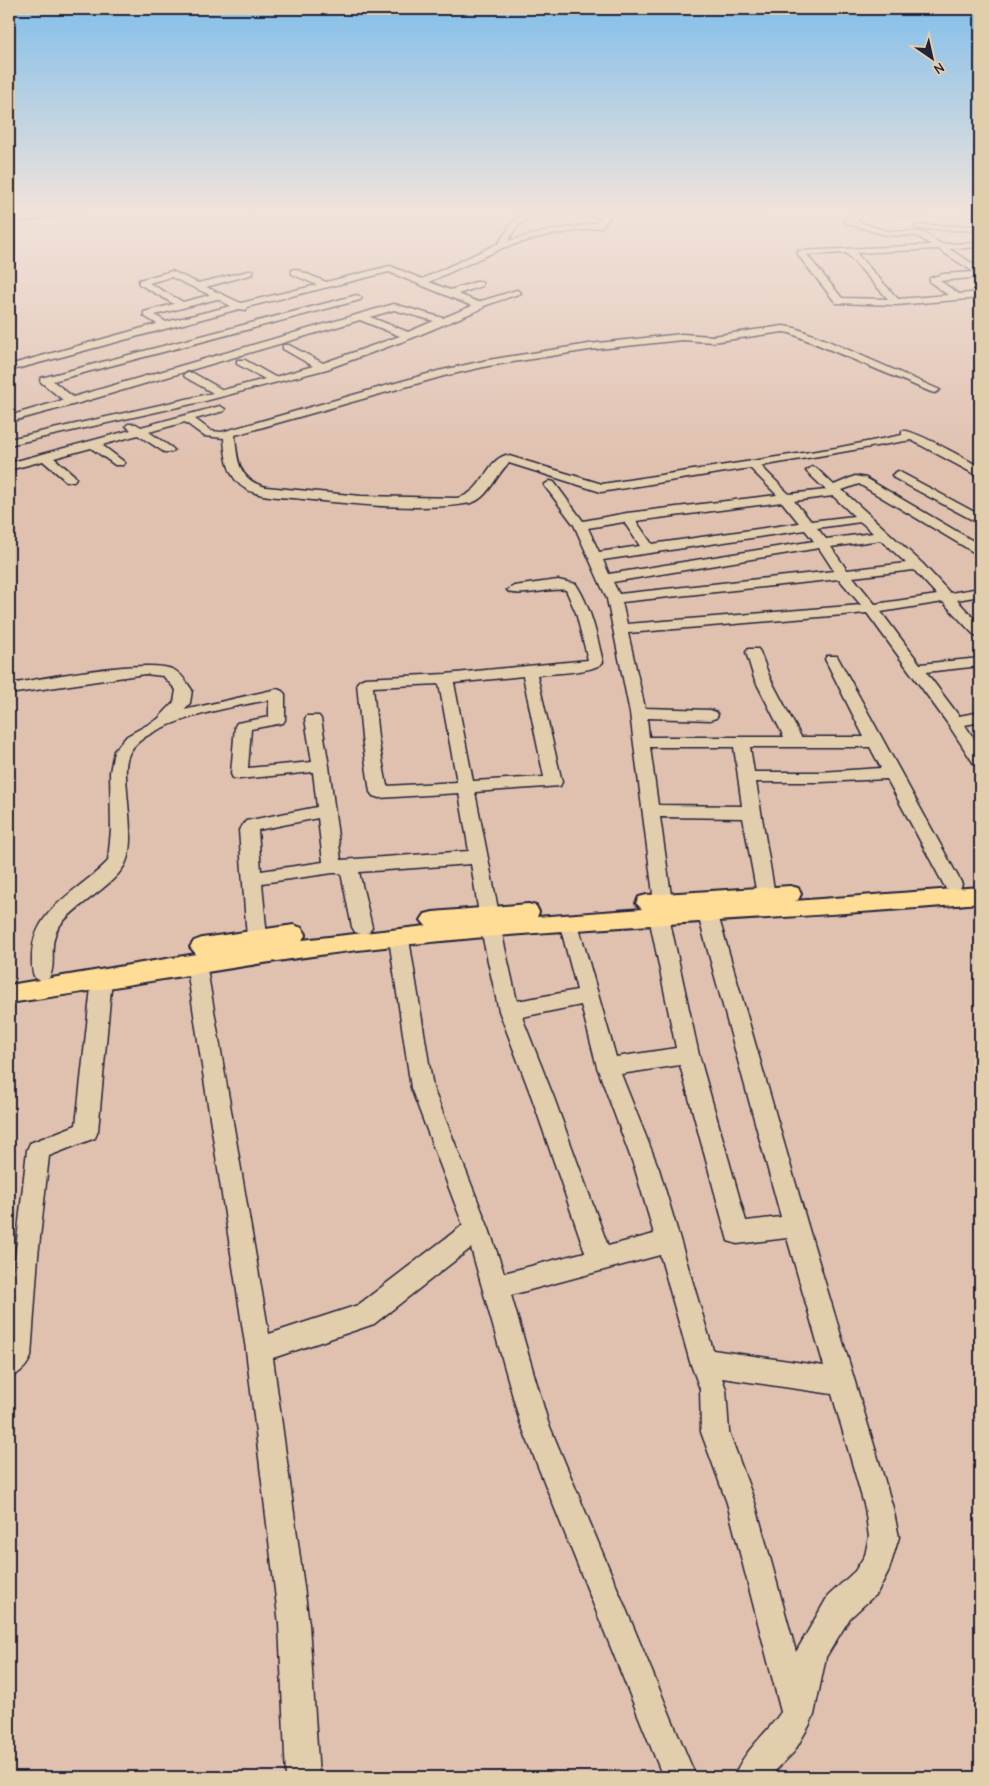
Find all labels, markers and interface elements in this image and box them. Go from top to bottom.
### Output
north arrow [906,32,956,82]
text: N [930,59,948,78]

